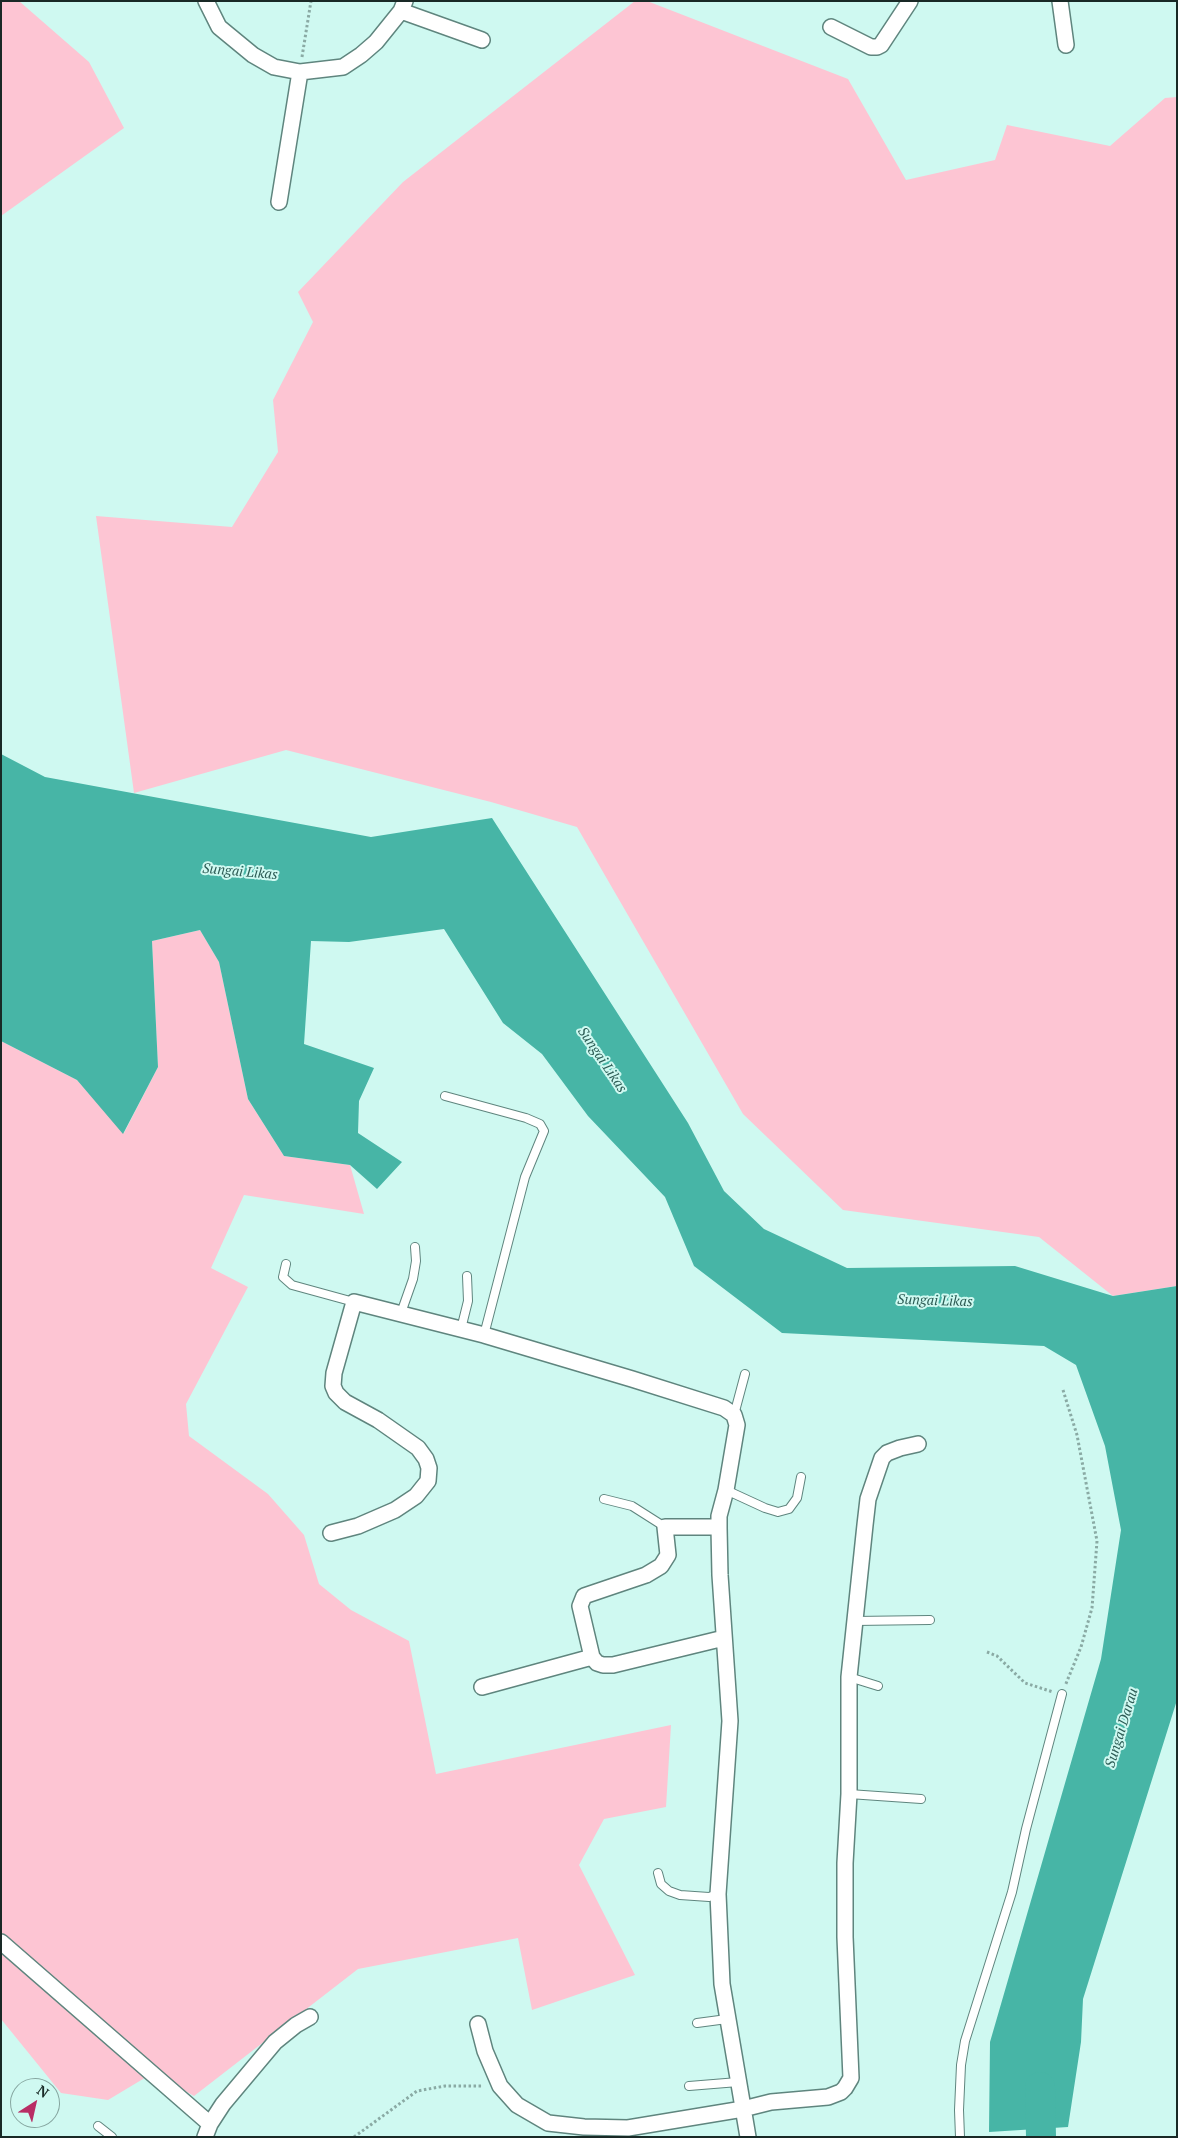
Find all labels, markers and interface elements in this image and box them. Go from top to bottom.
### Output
water label: Sungai Likas [202,860,278,884]
water label: Sungai Likas [574,1024,630,1096]
water label: Sungai Likas [897,1291,973,1311]
water label: Sungai Darau [1102,1686,1142,1770]
north arrow [10,2078,60,2128]
text: N [34,2080,53,2102]

